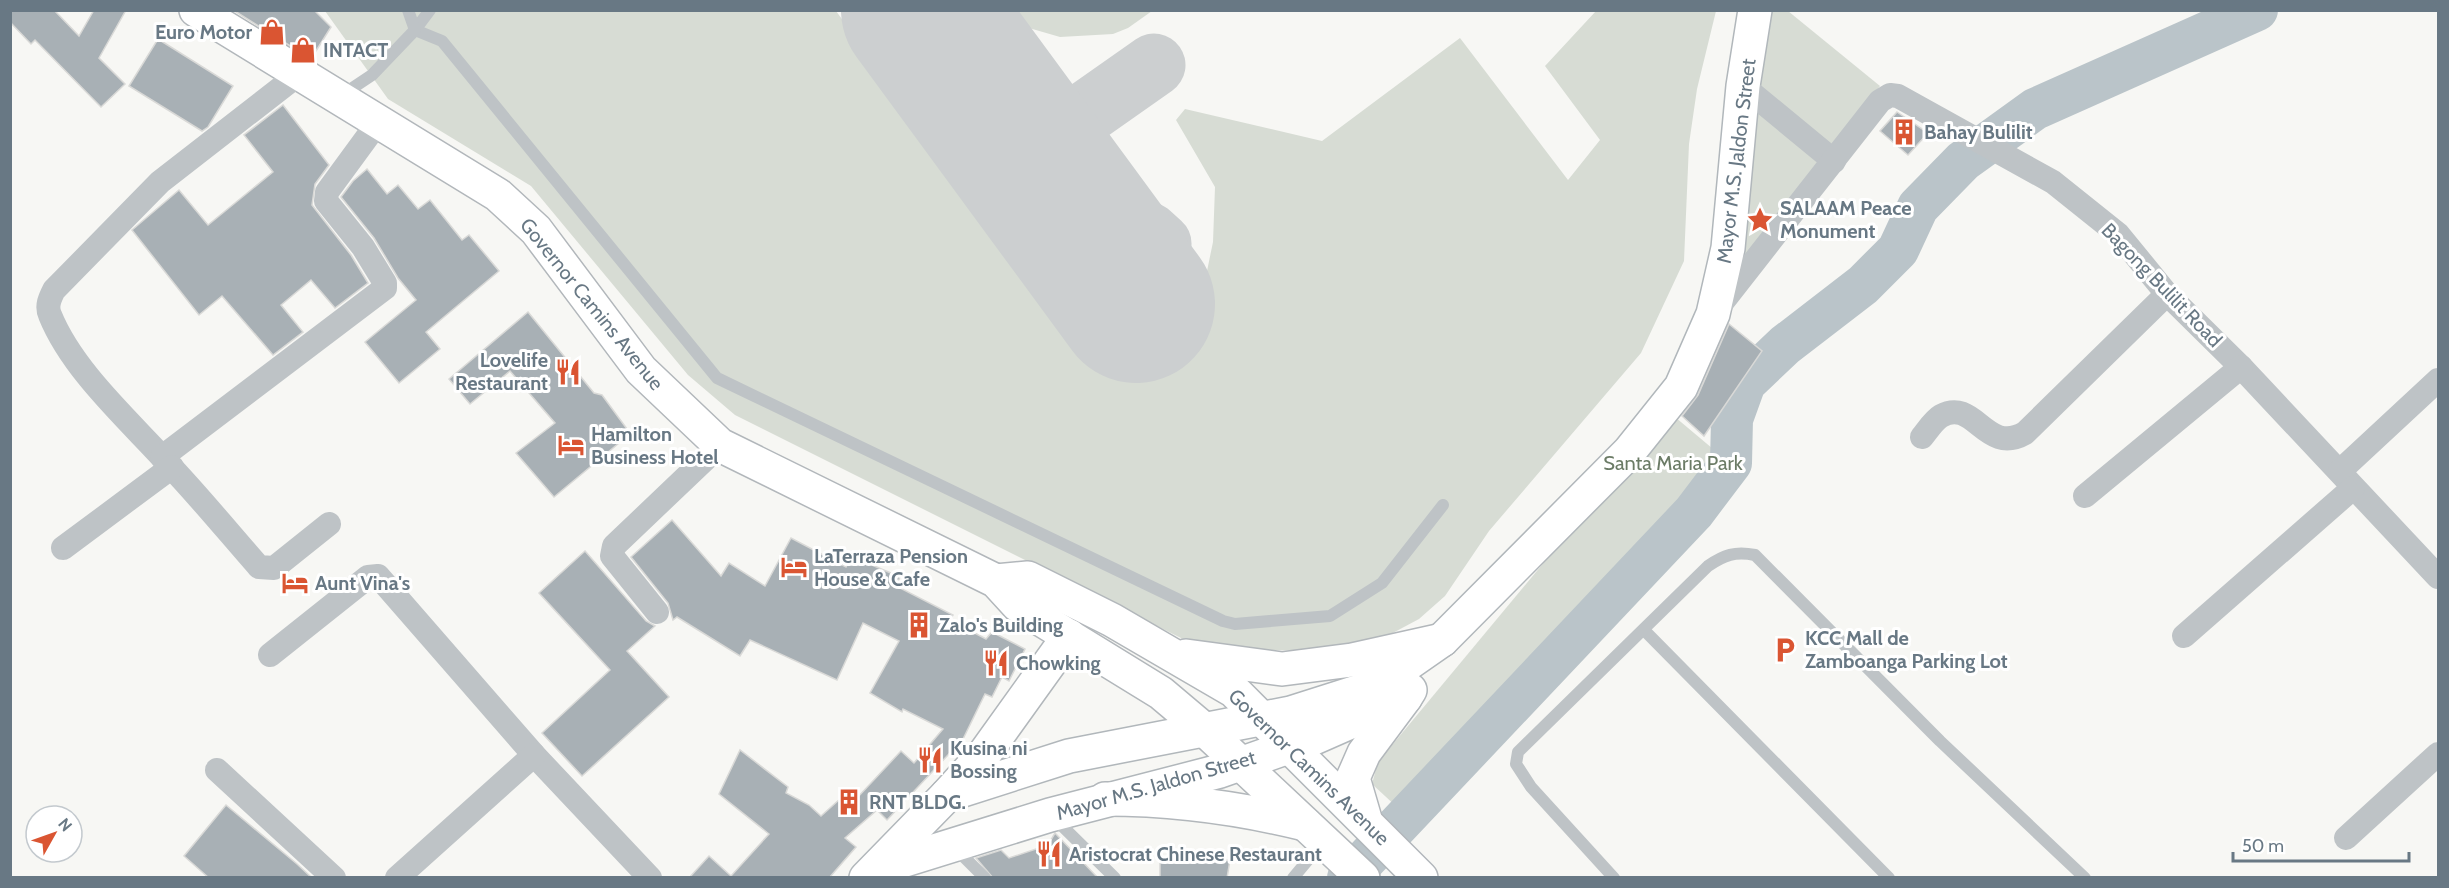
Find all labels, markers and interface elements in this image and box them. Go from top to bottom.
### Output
shop icon: Euro Motor [257,17,287,47]
place label: Euro Motor [155,20,252,44]
shop icon: INTACT [288,35,318,65]
place label: INTACT [323,38,388,62]
street label: Mayor M.S. Jaldon Street [1712,57,1760,265]
building icon: Bahay Bulilit [1889,117,1919,147]
place label: Bahay Bulilit [1924,120,2033,144]
place label: SALAAM Peace Monument [1780,196,1912,243]
place icon: SALAAM Peace Monument [1745,205,1775,235]
street label: Governor Camins Avenue [515,213,669,395]
street label: Bagong Bulilit Road [2097,218,2227,352]
place label: Lovelife Restaurant [455,348,548,395]
restaurant icon: Lovelife Restaurant [553,357,583,387]
place label: Hamilton Business Hotel [591,422,719,469]
hotel icon: Hamilton Business Hotel [556,430,586,460]
park label: Santa Maria Park [1603,451,1743,475]
place label: LaTerraza Pension House & Cafe [814,544,968,591]
hotel icon: LaTerraza Pension House & Cafe [779,552,809,582]
hotel icon: Aunt Vina's [280,568,310,598]
place label: Aunt Vina's [315,571,410,595]
building icon: Zalo's Building [904,610,934,640]
place label: Zalo's Building [939,613,1063,637]
place label: KCC Mall de Zamboanga Parking Lot [1805,626,2008,673]
parking icon: KCC Mall de Zamboanga Parking Lot [1770,635,1800,665]
restaurant icon: Chowking [981,648,1011,678]
place label: Chowking [1016,651,1101,675]
street label: Governor Camins Avenue [1224,684,1394,850]
place label: Kusina ni Bossing [950,736,1028,783]
restaurant icon: Kusina ni Bossing [915,745,945,775]
street label: Mayor M.S. Jaldon Street [1054,745,1259,825]
building icon: RNT BLDG. [834,787,864,817]
place label: RNT BLDG. [869,790,966,814]
north arrow [24,804,84,864]
text: N [54,814,76,835]
scale bar [2233,825,2408,863]
text: 50 m [2242,835,2284,857]
restaurant icon: Aristocrat Chinese Restaurant [1034,839,1064,869]
place label: Aristocrat Chinese Restaurant [1069,842,1322,866]

